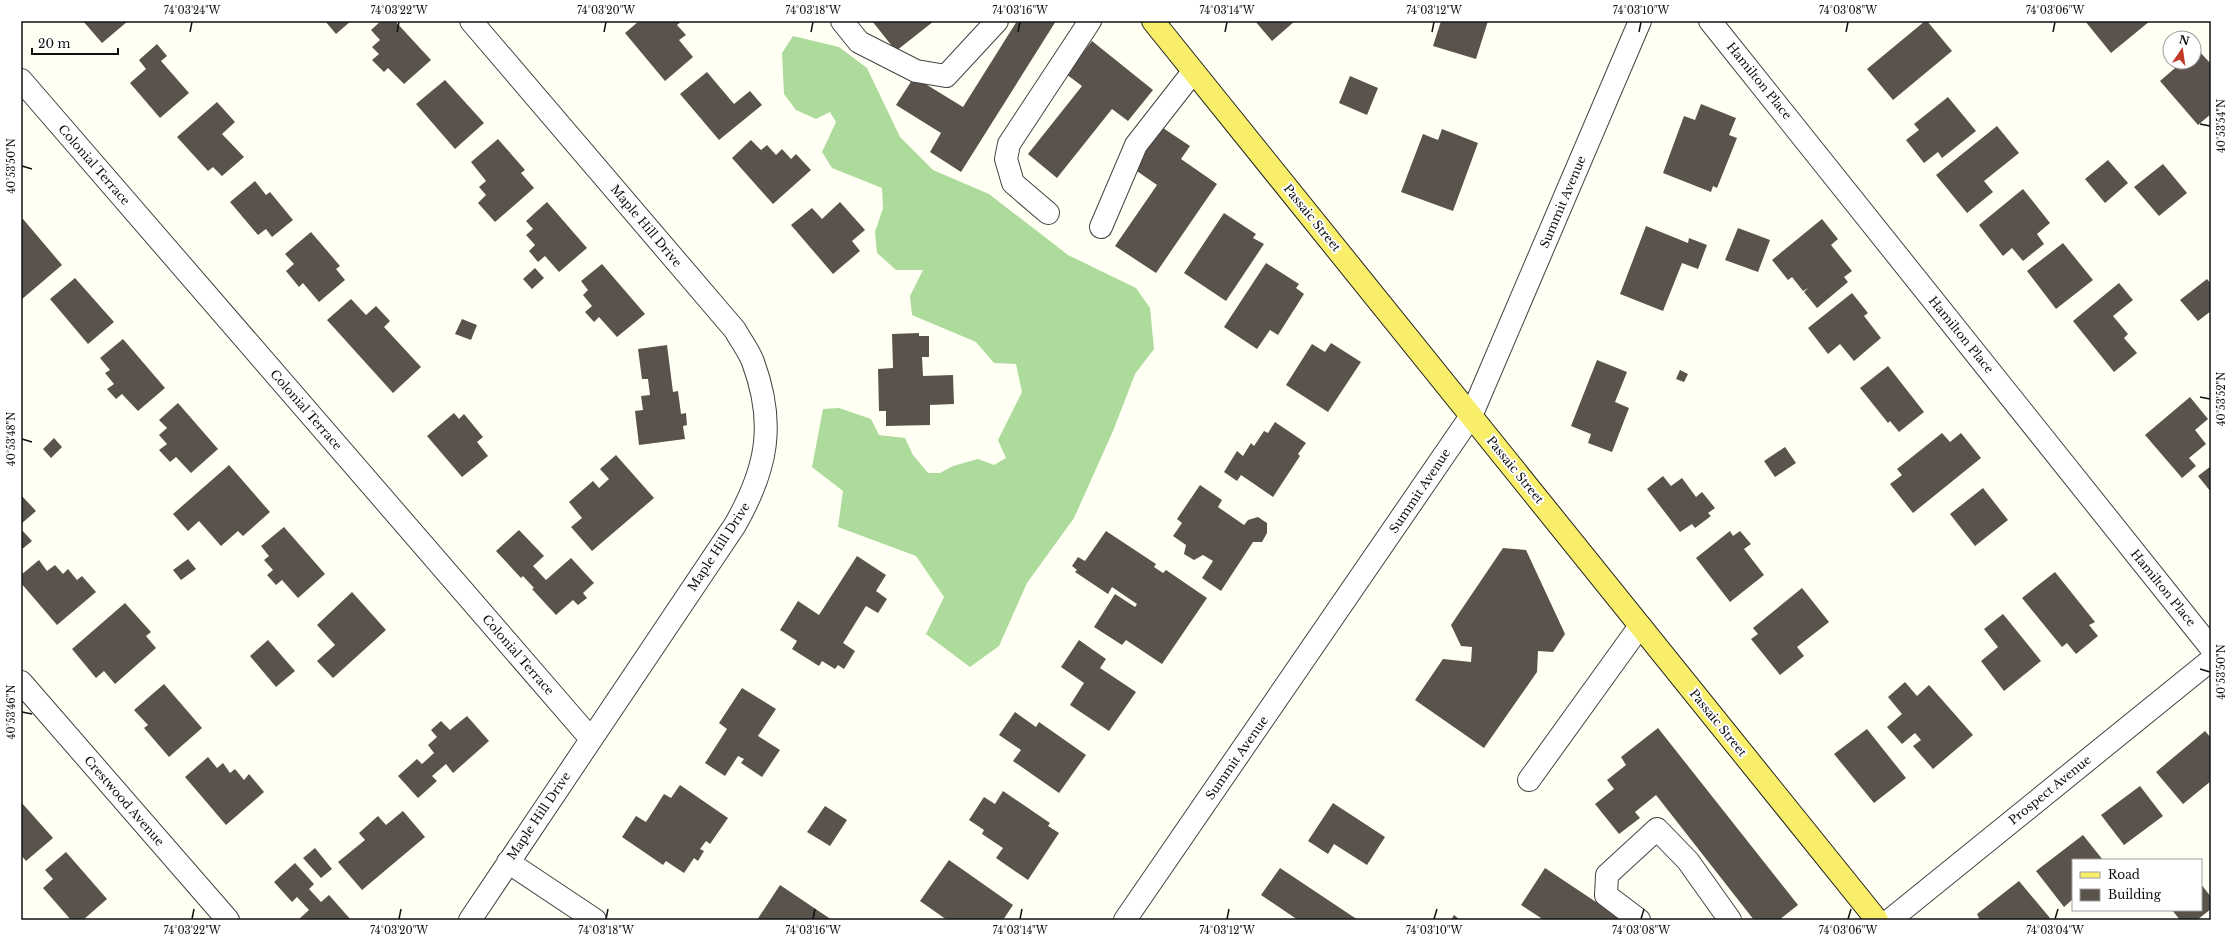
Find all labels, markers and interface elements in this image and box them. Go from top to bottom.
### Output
text: 74°03'24"W [164,4,221,17]
text: 74°03'22"W [370,4,428,17]
text: 74°03'20"W [577,4,635,17]
text: 74°03'18"W [785,4,841,17]
text: 74°03'16"W [992,4,1048,17]
text: 74°03'14"W [1200,4,1255,17]
text: 74°03'12"W [1406,4,1462,17]
text: 74°03'10"W [1613,4,1669,17]
text: 74°03'08"W [1819,4,1877,17]
text: 74°03'06"W [2026,4,2084,17]
scale bar [32,30,118,56]
north arrow [2162,30,2202,70]
text: N [2178,32,2192,48]
text: 20 m [38,36,70,51]
street label: Hamilton Place [1724,39,1795,122]
text: 40°53'54"N [2215,99,2228,153]
street label: Colonial Terrace [55,121,134,208]
text: 40°53'50"N [5,138,18,194]
street label: Summit Avenue [1536,153,1589,250]
street label: Maple Hill Drive [608,181,685,270]
street label: Passaic Street [1281,181,1344,255]
street label: Hamilton Place [1926,293,1997,376]
street label: Colonial Terrace [267,366,346,453]
text: 40°53'52"N [2215,372,2228,426]
text: 40°53'48"N [5,412,18,466]
street label: Passaic Street [1484,433,1547,507]
street label: Summit Avenue [1386,445,1454,536]
street label: Maple Hill Drive [684,499,753,594]
street label: Hamilton Place [2128,546,2199,629]
street label: Colonial Terrace [479,611,558,698]
text: 40°53'50"N [2215,644,2228,700]
text: 40°53'46"N [5,685,18,739]
street label: Passaic Street [1687,686,1750,760]
street label: Summit Avenue [1202,713,1271,802]
street label: Prospect Avenue [2005,752,2094,827]
street label: Crestwood Avenue [81,753,168,849]
street label: Maple Hill Drive [504,769,574,863]
legend [2072,859,2202,911]
text: Road [2108,867,2140,882]
text: Building [2108,887,2162,902]
text: 74°03'22"W [163,924,221,937]
text: 74°03'20"W [370,924,428,937]
text: 74°03'18"W [578,924,634,937]
text: 74°03'16"W [785,924,841,937]
text: 74°03'14"W [993,924,1048,937]
text: 74°03'12"W [1199,924,1255,937]
text: 74°03'10"W [1406,924,1462,937]
text: 74°03'08"W [1612,924,1670,937]
text: 74°03'06"W [1819,924,1877,937]
text: 74°03'04"W [2026,924,2084,937]

